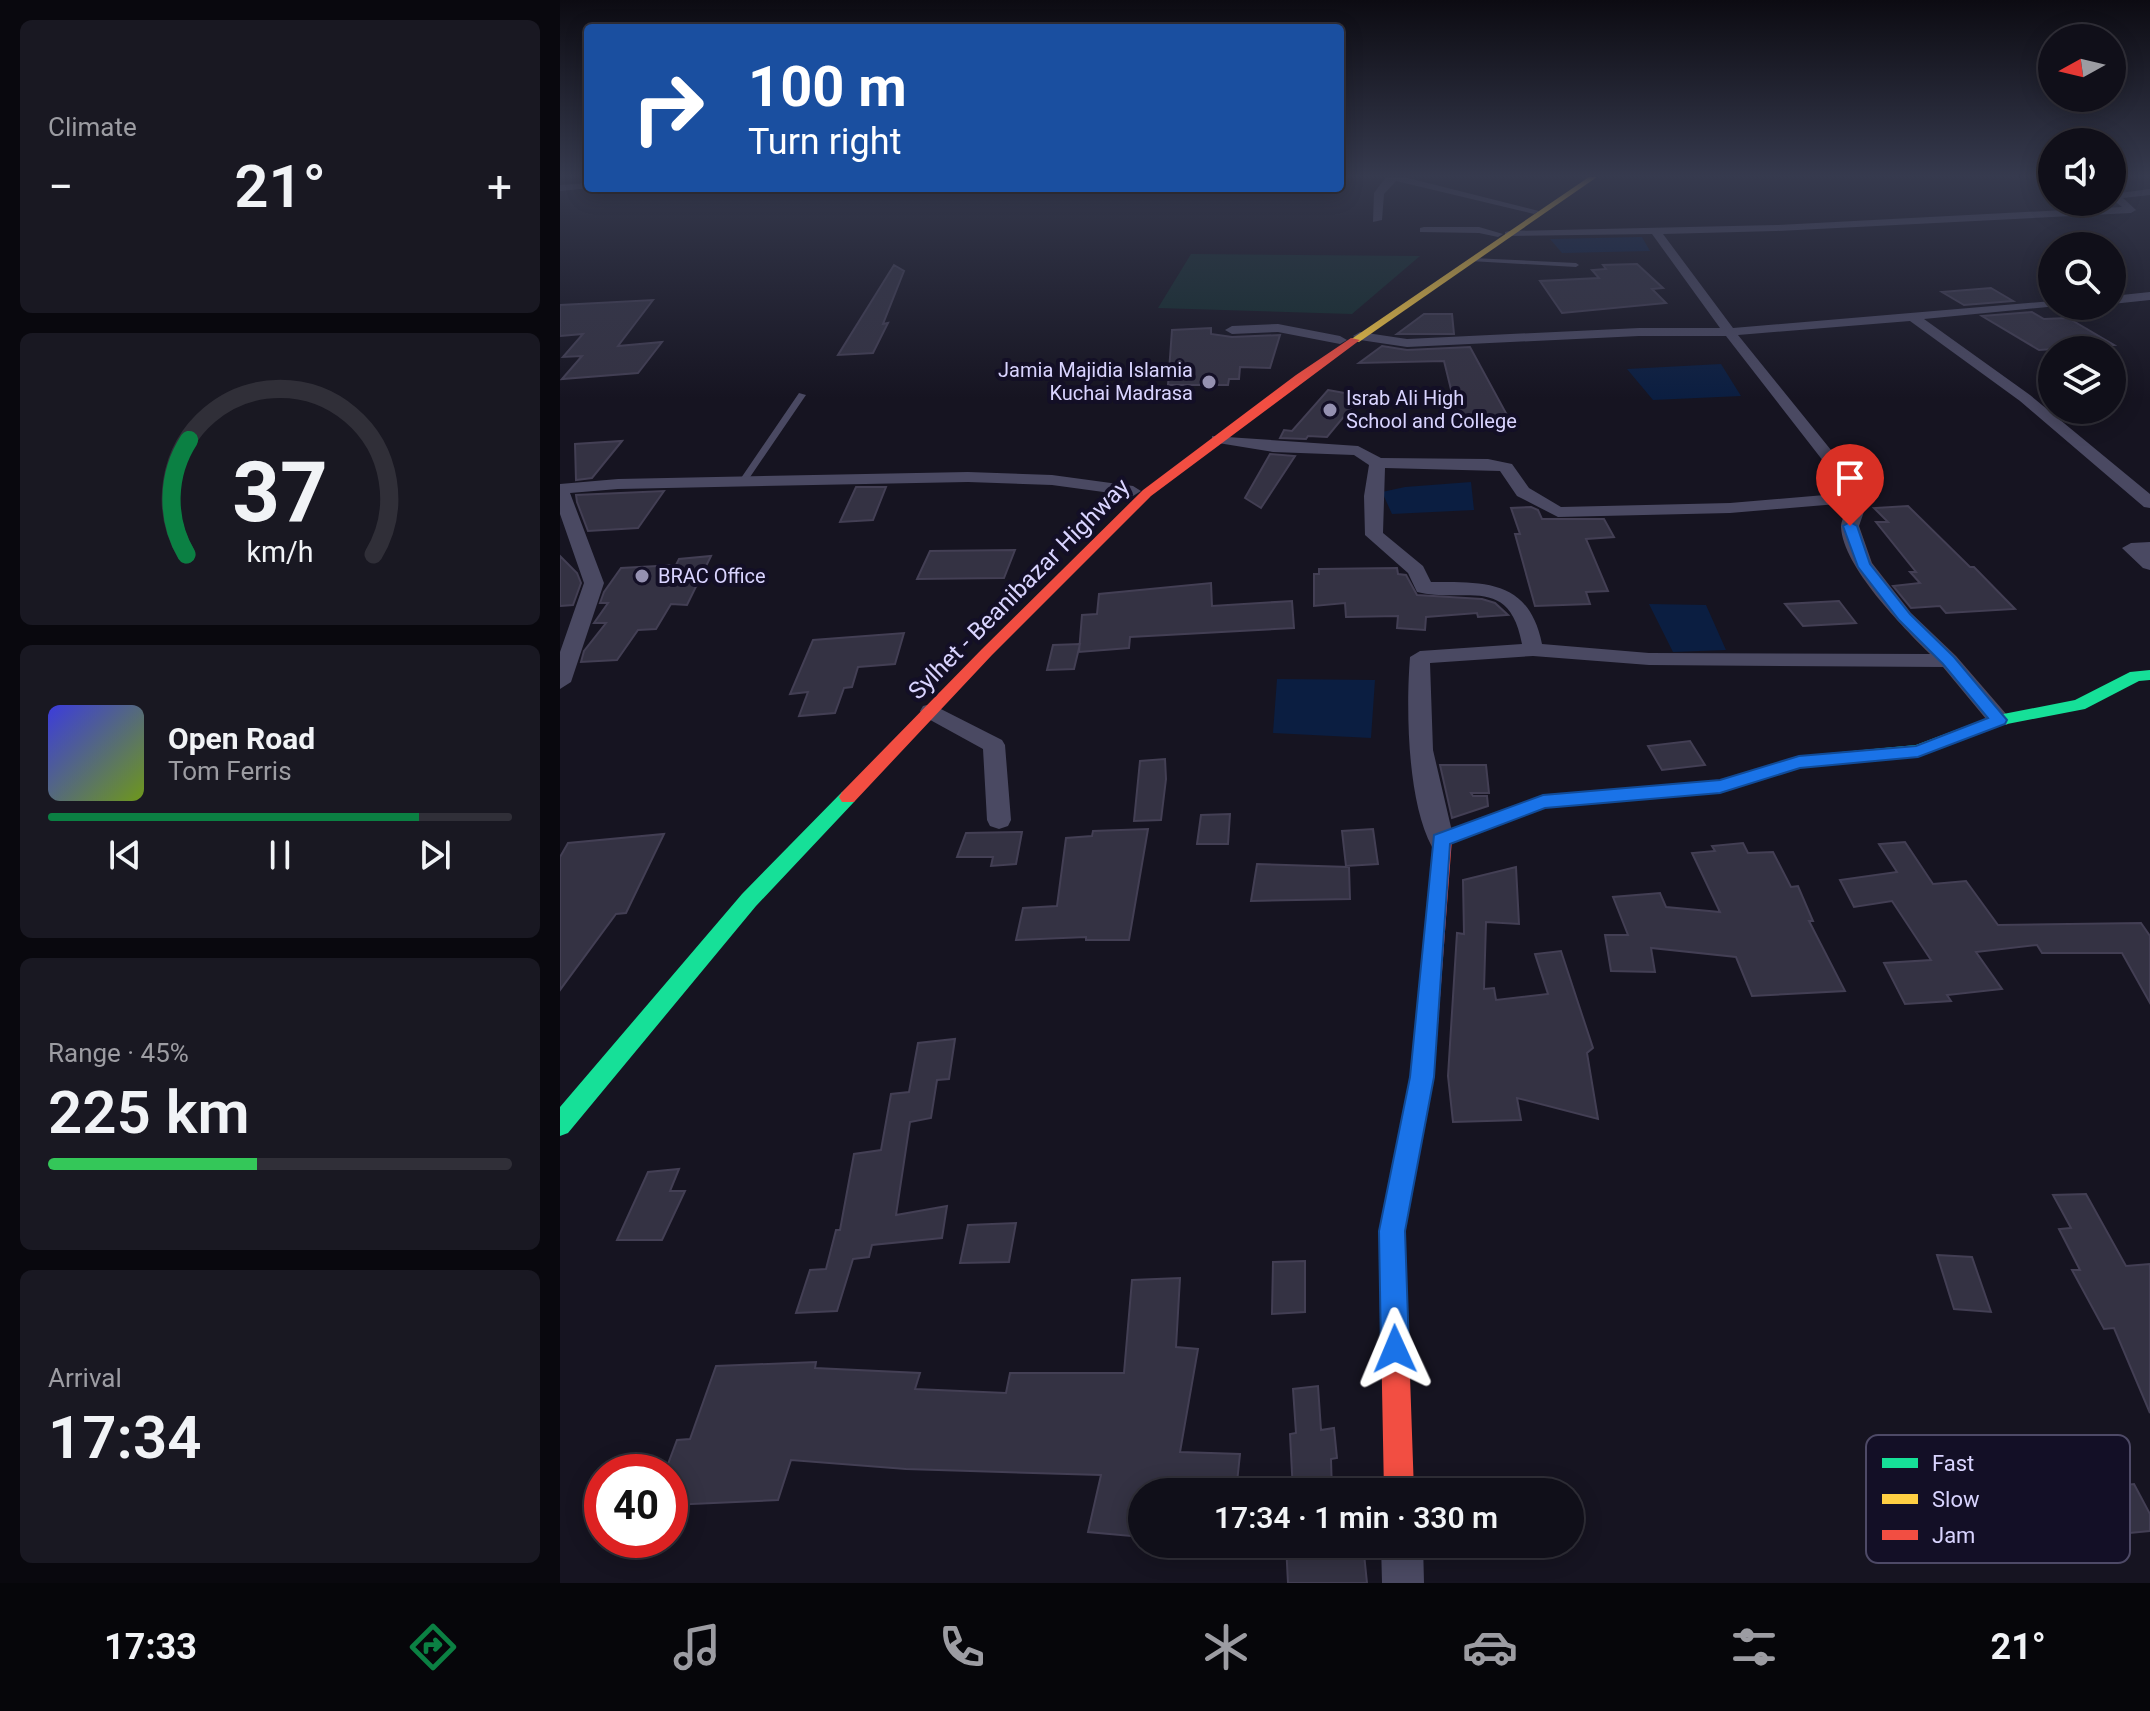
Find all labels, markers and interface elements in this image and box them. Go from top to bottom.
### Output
north arrow [2038,24,2126,112]
map controls [2038,24,2126,424]
text: 100 m [748,54,907,120]
icon: right [616,56,720,160]
text: Climate [48,112,137,142]
text: Turn right [748,121,901,163]
button: sound [2038,128,2126,216]
text: 21° [234,151,326,222]
text: − [48,161,73,213]
text: + [487,161,512,213]
button: search [2038,232,2126,320]
button: layers [2038,336,2126,424]
place label: Jamia Majidia Islamia Kuchai Madrasa [998,358,1193,405]
marker: Jamia Majidia Islamia Kuchai Madrasa [1200,373,1218,391]
place label: Israb Ali High School and College [1346,386,1517,433]
marker: Israb Ali High School and College [1321,401,1339,419]
text: 37 [232,443,328,540]
pin [1816,444,1884,526]
icon: arrive [1828,456,1872,500]
street label: Sylhet - Beanibazar Highway [903,472,1136,705]
text: km/h [246,535,314,569]
place label: BRAC Office [658,564,766,588]
marker: BRAC Office [633,567,651,585]
text: Open Road [168,721,315,756]
text: Tom Ferris [168,756,292,786]
icon: previous [103,833,147,877]
icon: pause [258,833,302,877]
icon: next [413,833,457,877]
text: Range · 45% [48,1038,189,1068]
text: 225 km [48,1077,250,1148]
position arrow [1353,1307,1437,1391]
text: Arrival [48,1363,122,1393]
text: 17:34 [48,1402,201,1473]
legend [1866,1435,2130,1563]
text: Fast [1932,1451,1974,1476]
speed limit sign: 40 [584,1454,688,1558]
text: Slow [1932,1487,1980,1512]
text: 17:34 · 1 min · 330 m [1214,1500,1498,1535]
text: Jam [1932,1523,1975,1548]
icon: directions [405,1619,461,1675]
icon: music [669,1619,725,1675]
icon: phone [934,1619,990,1675]
icon: climate [1198,1619,1254,1675]
icon: car [1462,1619,1518,1675]
icon: filters [1726,1619,1782,1675]
text: 17:33 [104,1626,197,1668]
text: 21° [1991,1626,2046,1668]

